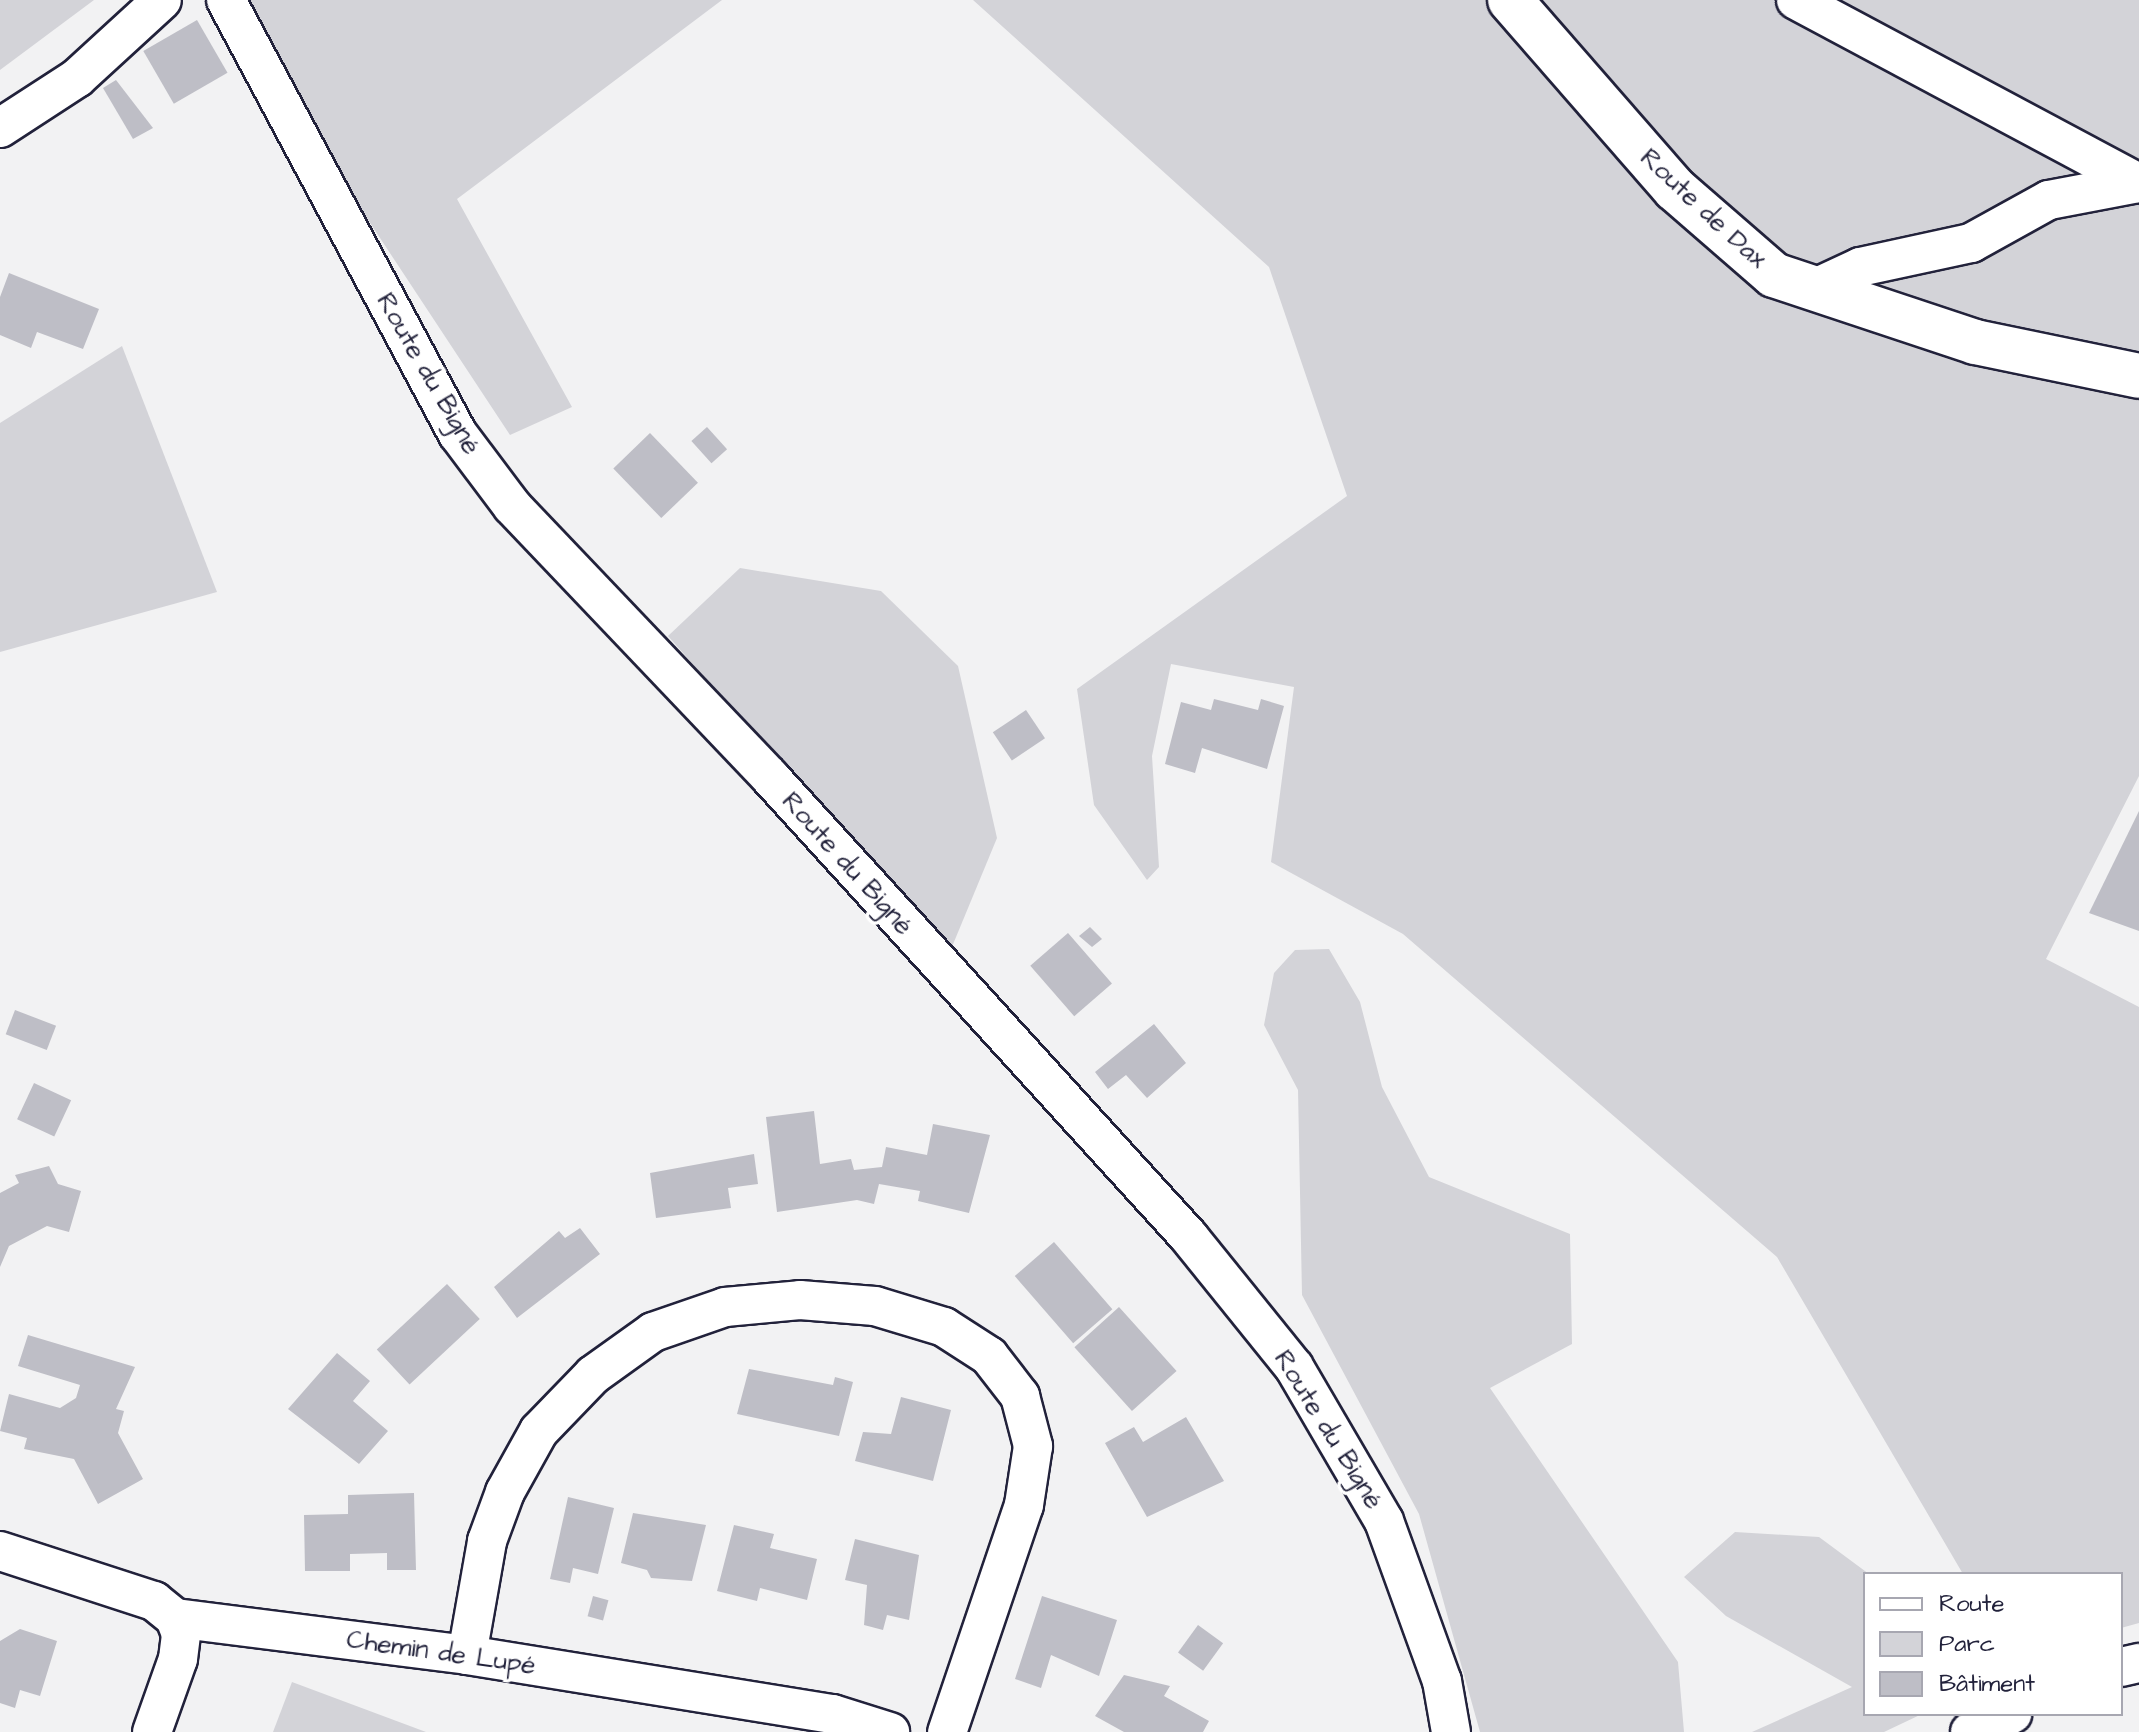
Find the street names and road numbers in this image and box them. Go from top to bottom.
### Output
street label: Route de Dax [1633,143,1773,275]
street label: Route du Bigné [369,288,487,460]
street label: Route du Bigné [775,786,919,942]
street label: Route du Bigné [1267,1345,1389,1515]
street label: Chemin de Lupé [345,1624,537,1682]

